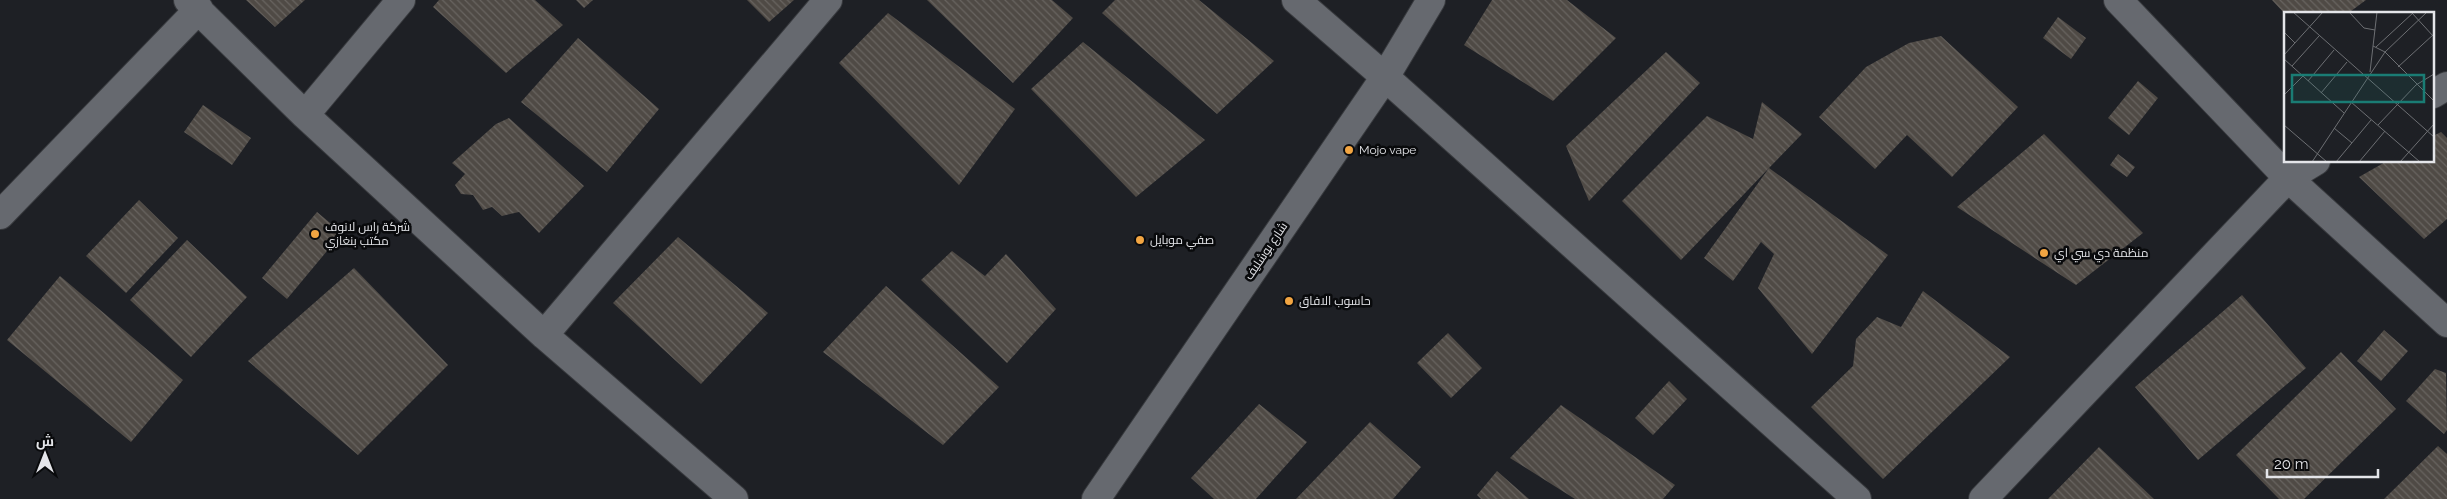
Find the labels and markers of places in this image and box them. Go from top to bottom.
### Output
place label: Mojo vape [1359,143,1416,157]
marker: Mojo vape [1343,144,1355,156]
place label: شركة راس لانوف مكتب بنغازي [325,220,410,251]
marker: شركة راس لانوف مكتب بنغازي [309,228,321,240]
place label: صفي موبايل [1150,233,1214,250]
marker: صفي موبايل [1134,234,1146,246]
place label: منظمة دي سي اي [2054,246,2148,263]
marker: منظمة دي سي اي [2038,247,2050,259]
place label: حاسوب الافاق [1299,294,1371,308]
marker: حاسوب الافاق [1283,295,1295,307]

